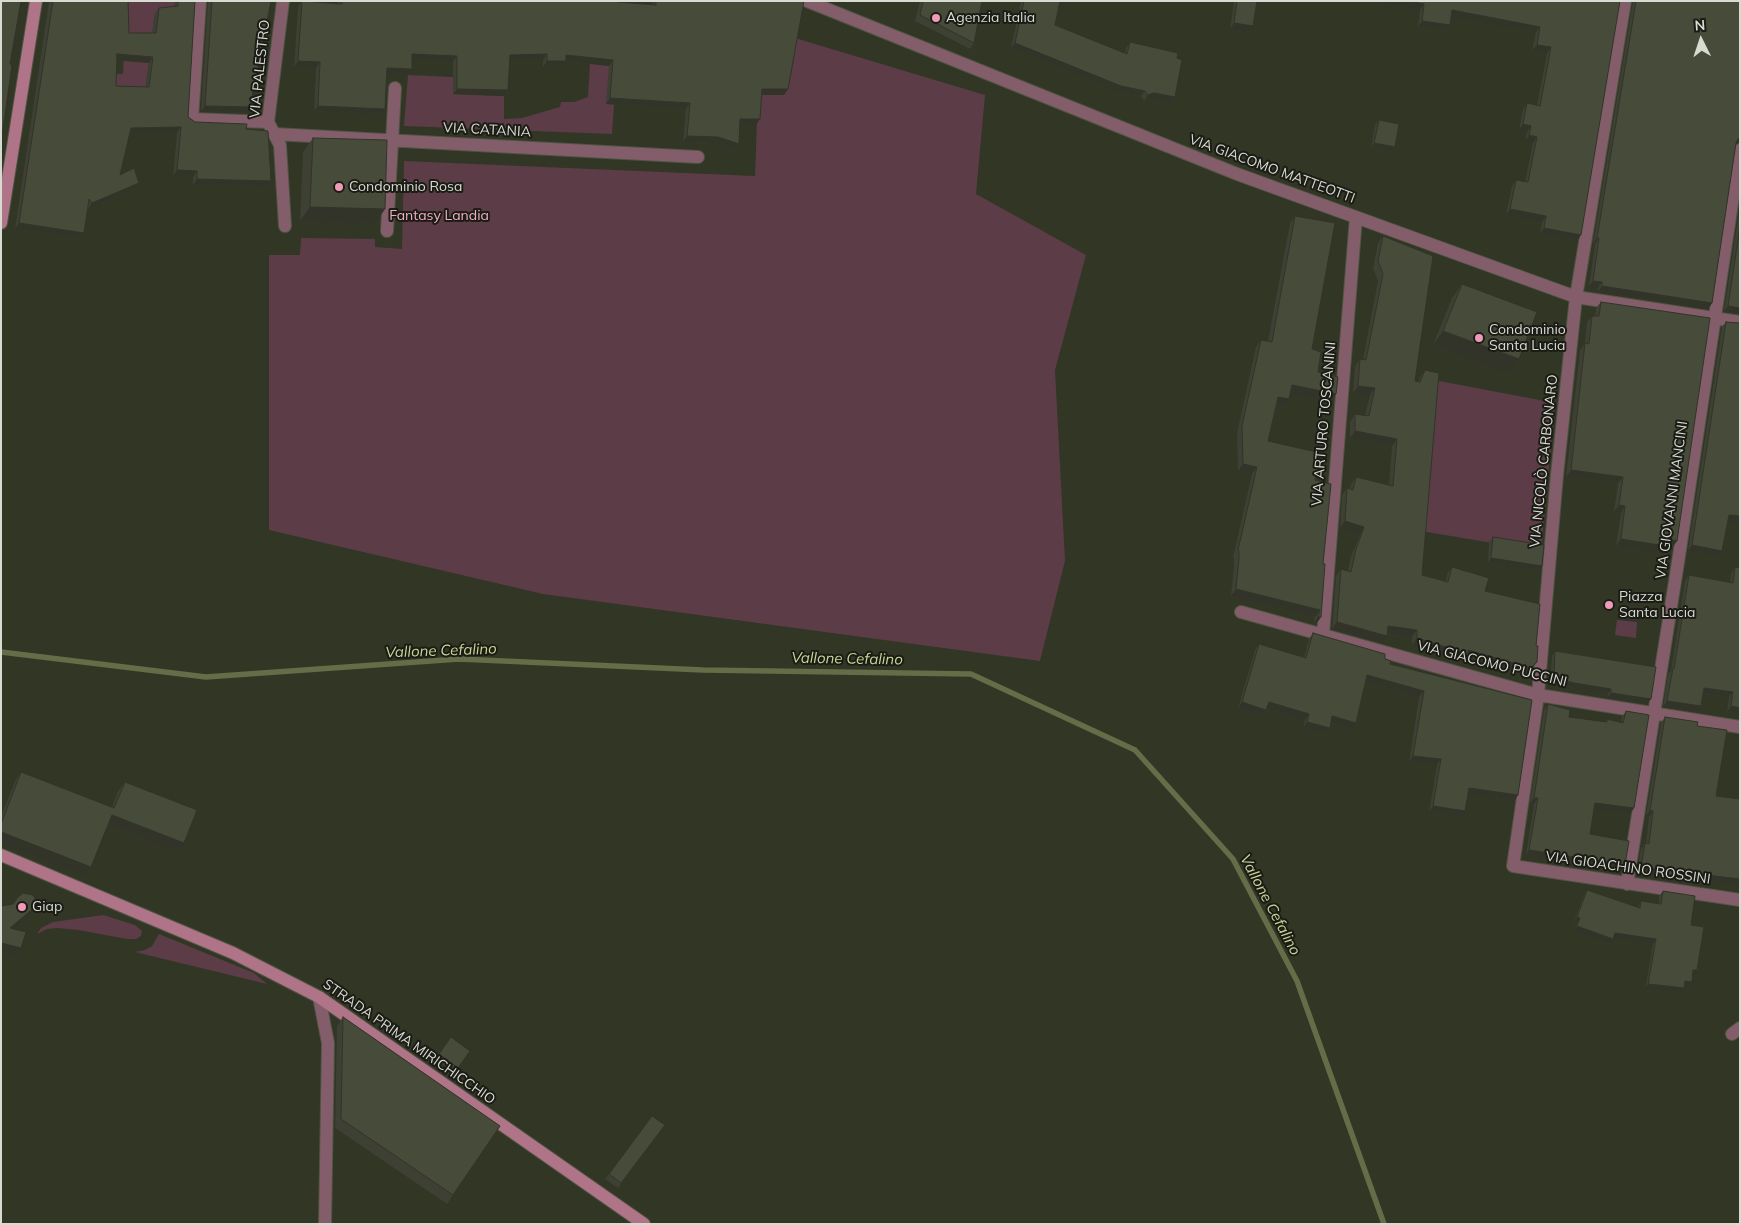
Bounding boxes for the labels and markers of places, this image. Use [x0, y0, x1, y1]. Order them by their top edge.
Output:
place label: Agenzia Italia [946, 10, 1035, 26]
marker: Agenzia Italia [930, 12, 942, 24]
place label: Condominio Rosa [349, 179, 462, 195]
marker: Condominio Rosa [333, 181, 345, 193]
place label: Condominio Santa Lucia [1489, 322, 1566, 354]
marker: Condominio Santa Lucia [1473, 332, 1485, 344]
place label: Piazza Santa Lucia [1619, 589, 1696, 622]
marker: Piazza Santa Lucia [1603, 599, 1615, 611]
place label: Giap [32, 899, 62, 915]
marker: Giap [16, 901, 28, 913]

